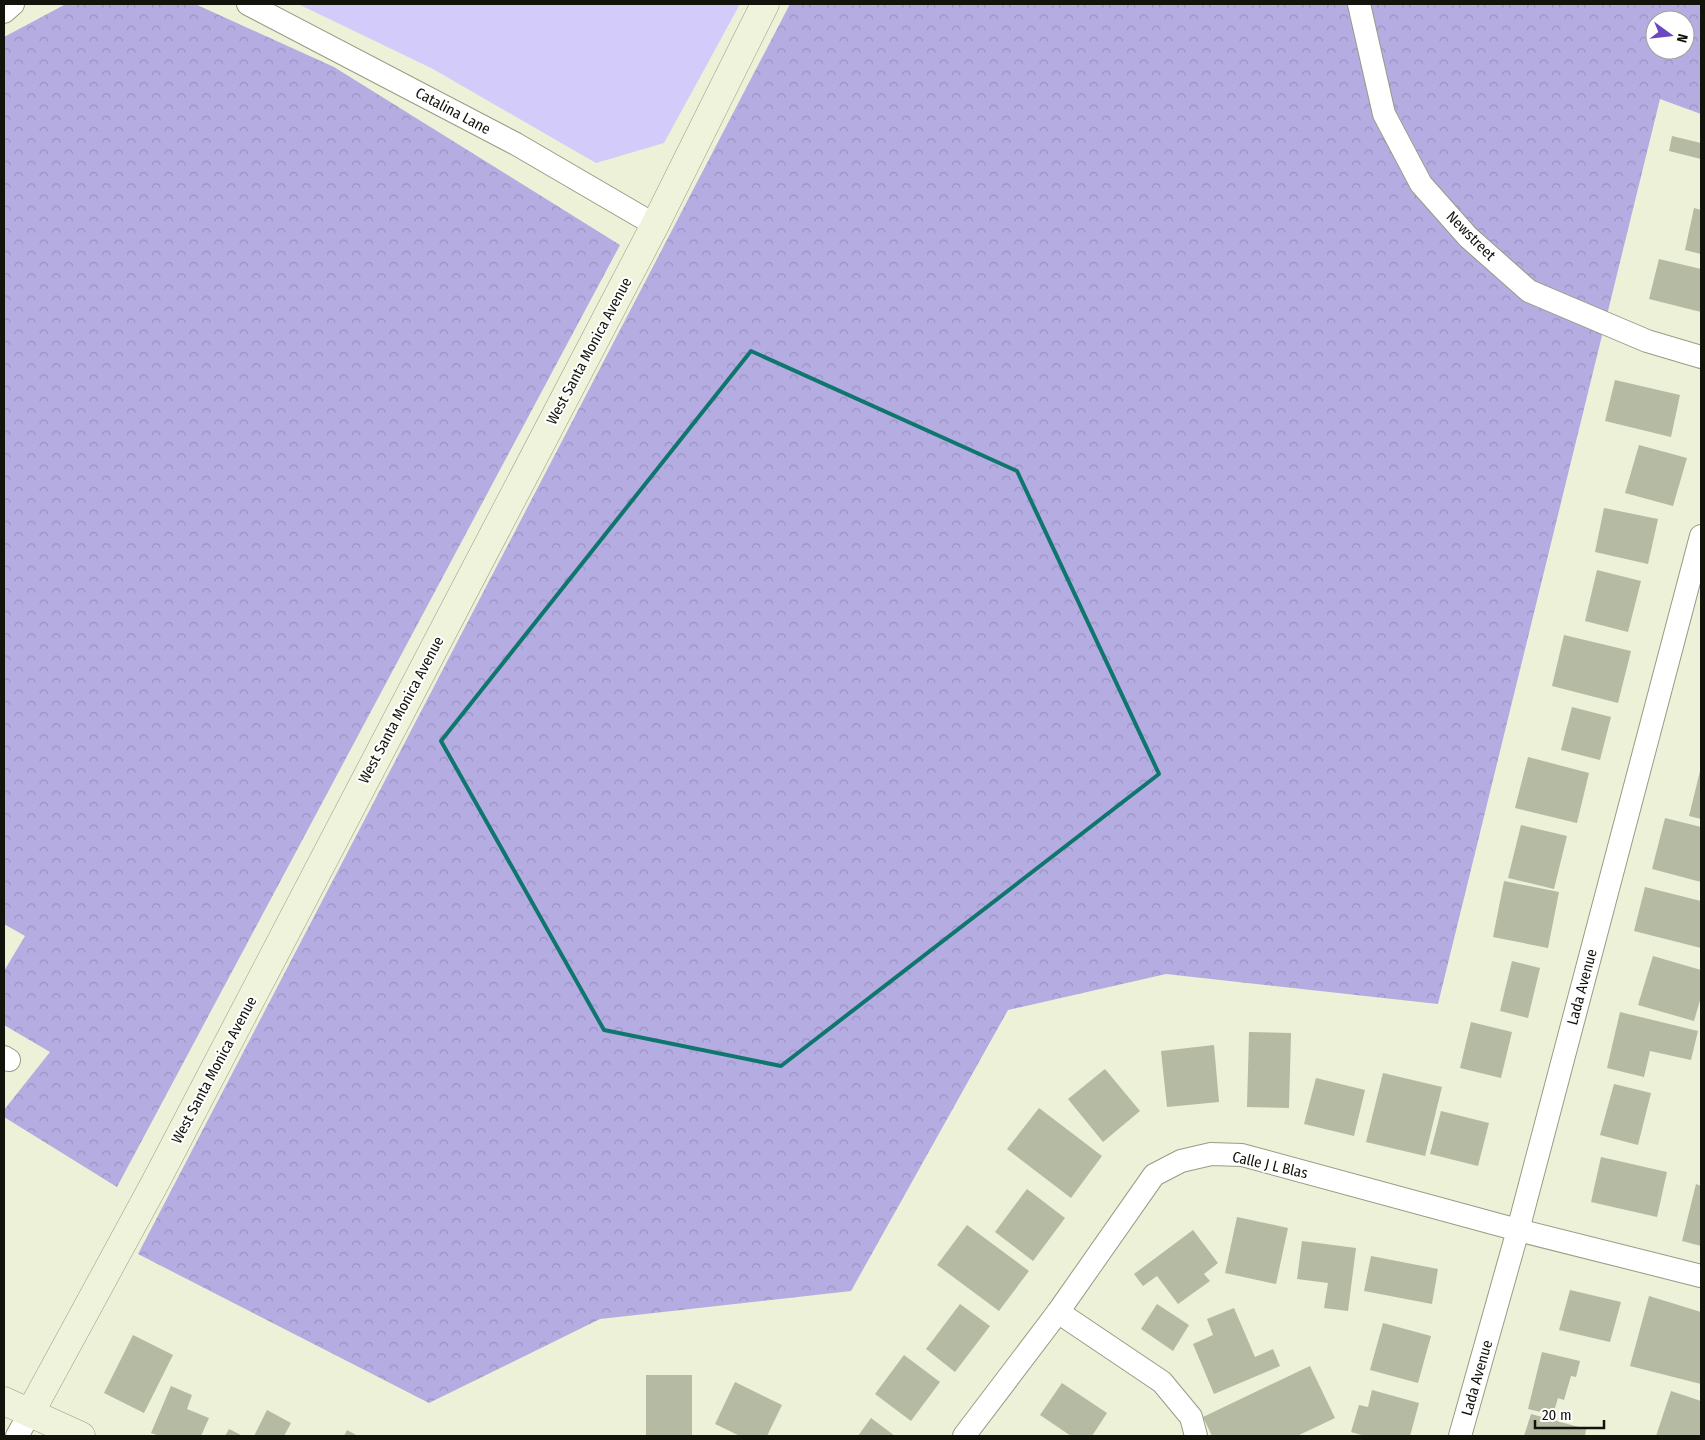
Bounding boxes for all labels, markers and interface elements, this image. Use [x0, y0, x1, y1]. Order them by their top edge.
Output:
north arrow [1645, 10, 1695, 60]
text: N [1673, 32, 1691, 44]
street label: Catalina Lane [412, 84, 494, 138]
street label: Newstreet [1443, 208, 1499, 264]
street label: West Santa Monica Avenue [543, 274, 635, 428]
street label: West Santa Monica Avenue [355, 633, 447, 787]
street label: Lada Avenue [1563, 947, 1601, 1027]
street label: West Santa Monica Avenue [168, 993, 260, 1147]
street label: Calle J L Blas [1230, 1148, 1310, 1182]
street label: Lada Avenue [1458, 1338, 1496, 1418]
scale bar [1535, 1398, 1604, 1430]
text: 20 m [1542, 1406, 1572, 1424]

